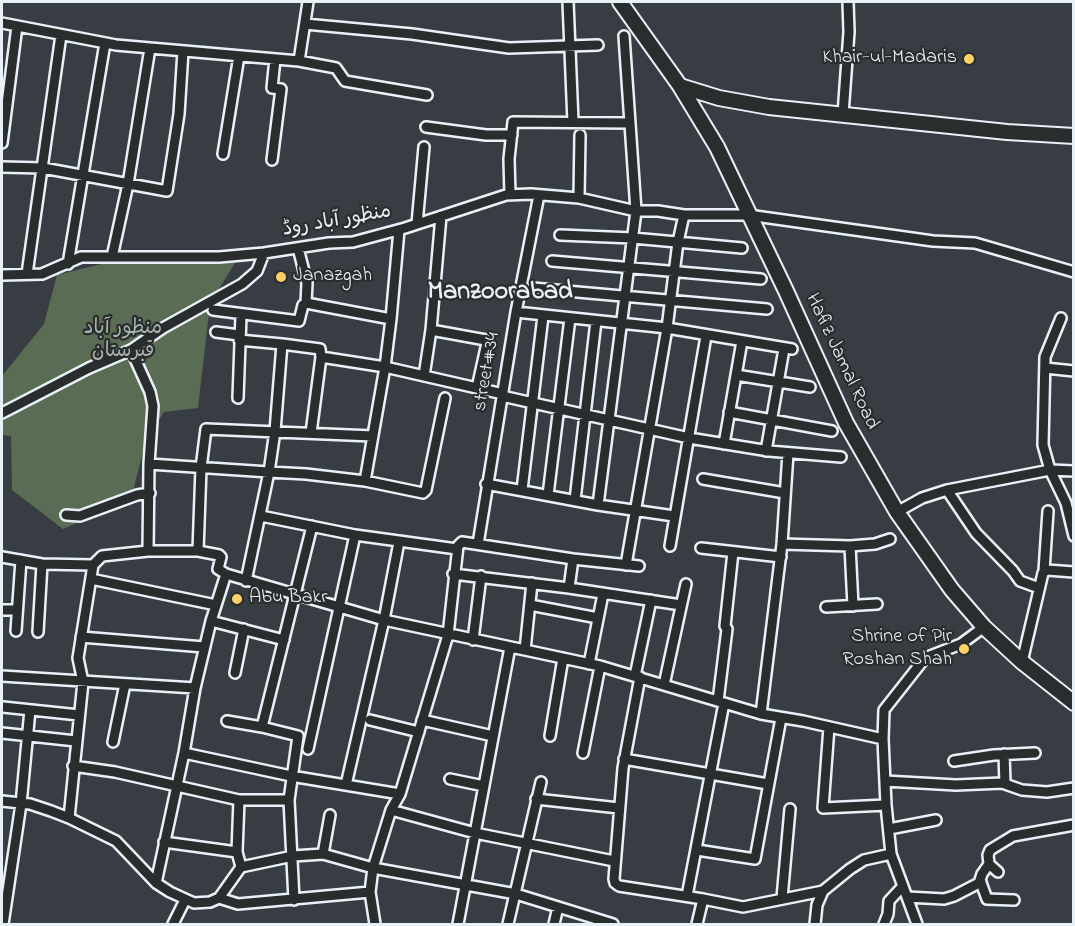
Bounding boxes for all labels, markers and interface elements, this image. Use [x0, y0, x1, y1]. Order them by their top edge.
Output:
place label: Khair-ul-Madaris [823, 47, 957, 71]
marker: Khair-ul-Madaris [962, 52, 976, 66]
street label: منظور آباد روڈ [281, 201, 393, 243]
place label: Janazgah [293, 265, 372, 289]
marker: Janazgah [274, 270, 288, 284]
district label: Manzoorabad [427, 278, 573, 310]
street label: Hafiz Jamal Road [799, 290, 883, 434]
park label: منظور آباد قبرستان [84, 318, 162, 365]
street label: street#34 [469, 331, 507, 413]
place label: Abu Bakr [249, 587, 327, 611]
marker: Abu Bakr [230, 592, 244, 606]
place label: Shrine of Pir Roshan Shah [843, 626, 952, 673]
marker: Shrine of Pir Roshan Shah [957, 642, 971, 656]

